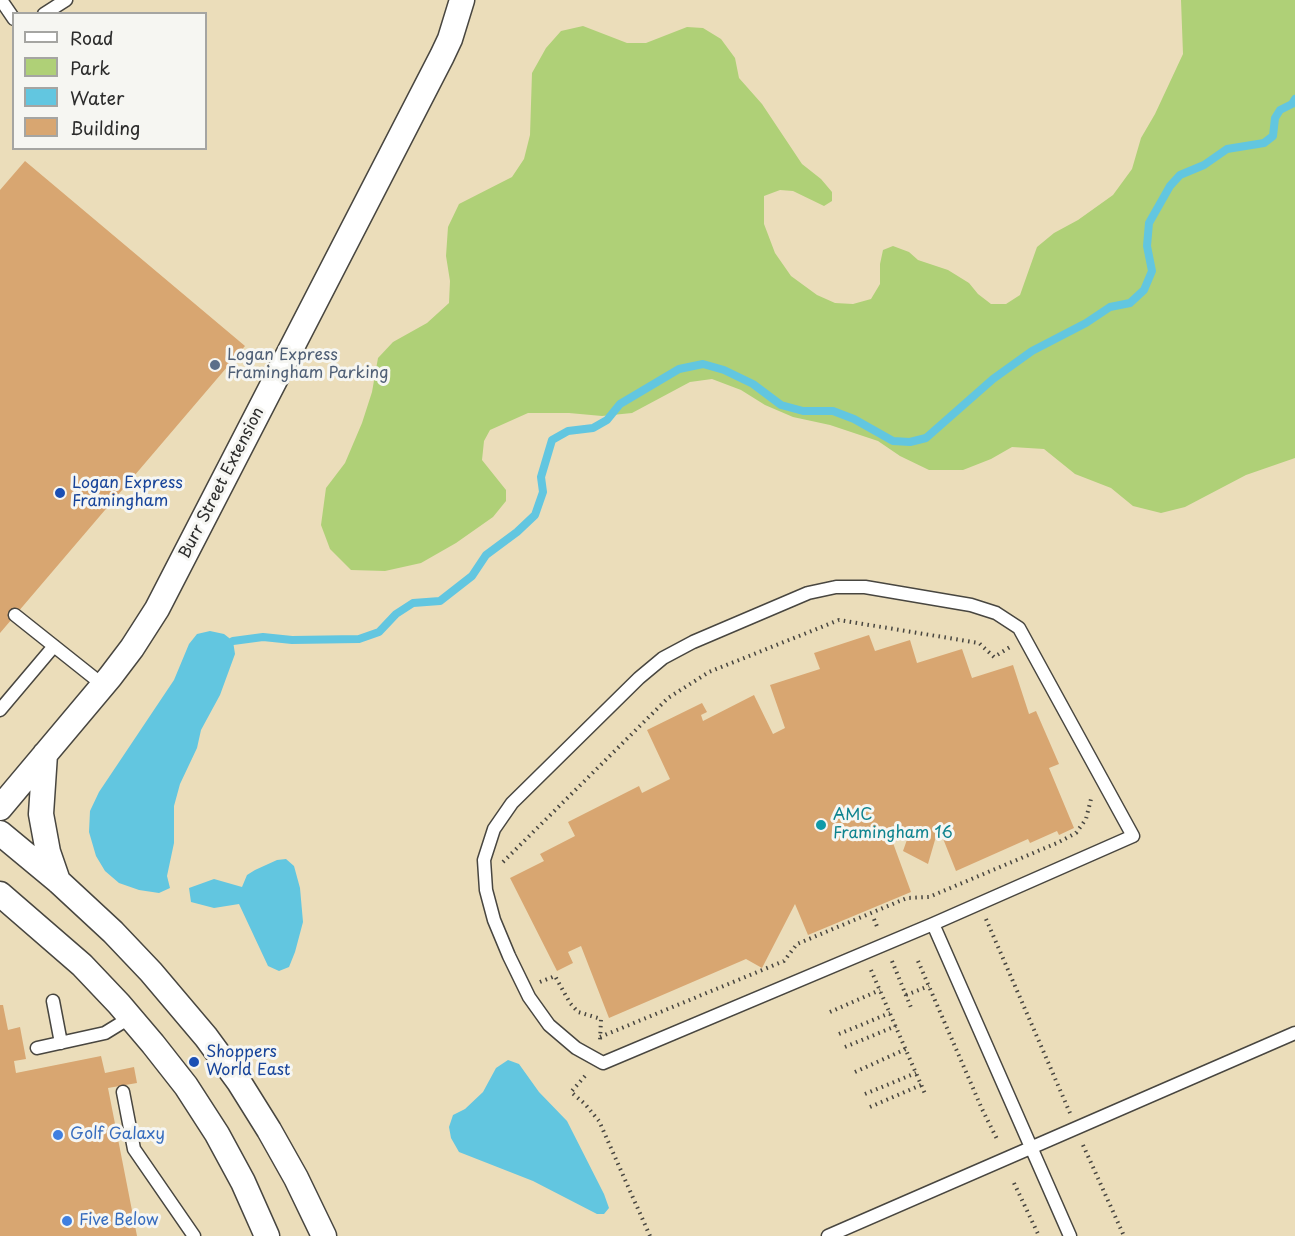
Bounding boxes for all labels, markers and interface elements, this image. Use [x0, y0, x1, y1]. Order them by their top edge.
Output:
legend [12, 12, 207, 150]
text: Road [70, 24, 114, 51]
text: Park [70, 54, 110, 81]
text: Water [70, 84, 124, 111]
text: Building [70, 114, 140, 141]
place label: Logan Express Framingham Parking [227, 346, 388, 384]
marker: Logan Express Framingham Parking [208, 358, 222, 372]
street label: Burr Street Extension [176, 404, 268, 562]
place label: Logan Express Framingham [72, 474, 183, 512]
marker: Logan Express Framingham [53, 486, 67, 500]
place label: AMC Framingham 16 [833, 806, 953, 844]
marker: AMC Framingham 16 [814, 818, 828, 832]
place label: Shoppers World East [206, 1043, 290, 1081]
marker: Shoppers World East [187, 1055, 201, 1069]
place label: Golf Galaxy [70, 1125, 165, 1145]
marker: Golf Galaxy [51, 1128, 65, 1142]
place label: Five Below [79, 1211, 158, 1231]
marker: Five Below [60, 1214, 74, 1228]

